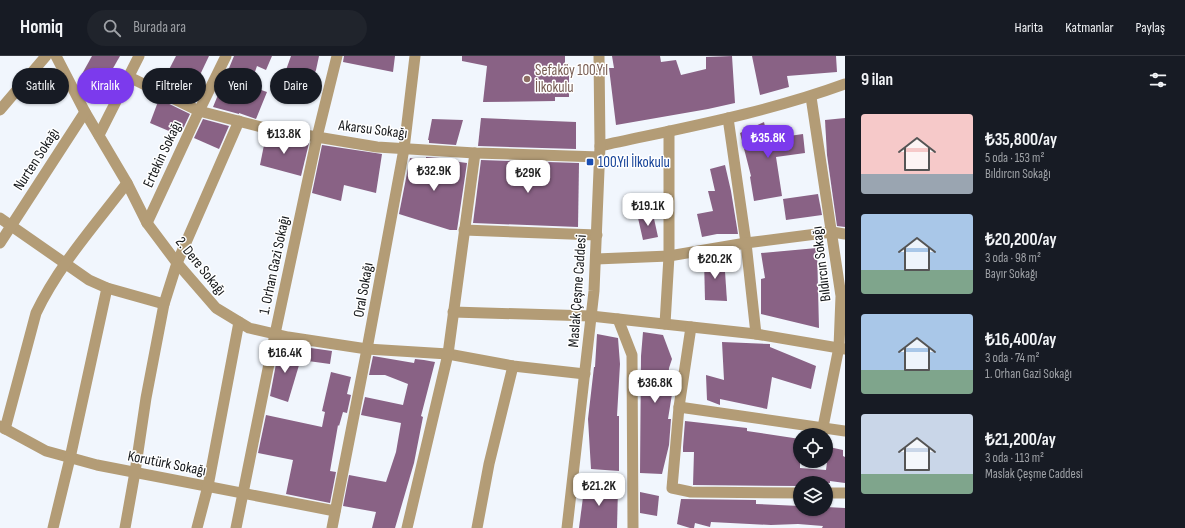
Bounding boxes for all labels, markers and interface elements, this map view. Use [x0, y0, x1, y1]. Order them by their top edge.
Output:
search box [87, 10, 367, 46]
text: Homiq [20, 16, 63, 39]
icon: search [101, 17, 123, 39]
text: Burada ara [133, 18, 186, 37]
text: Harita [1015, 19, 1043, 36]
text: Katmanlar [1065, 19, 1114, 36]
text: Paylaş [1136, 19, 1165, 36]
place label: Sefaköy 100.Yıl İlkokulu [535, 61, 608, 97]
chip: Satılık [12, 68, 69, 104]
chip: Kiralık [77, 68, 134, 104]
chip: Filtreler [142, 68, 206, 104]
chip: Yeni [214, 68, 262, 104]
chip: Daire [270, 68, 322, 104]
icon: filters [1147, 69, 1169, 91]
text: 9 ilan [861, 70, 893, 90]
marker: Sefaköy 100.Yıl İlkokulu [522, 74, 532, 84]
street label: Akarsu Sokağı [336, 116, 408, 143]
street label: Ertekin Sokağı [139, 118, 186, 191]
pin: ₺13.8K [251, 121, 317, 155]
street label: Nurten Sokağı [9, 124, 64, 194]
pin: ₺35.8K [735, 125, 801, 159]
text: ₺13.8K [267, 126, 301, 142]
text: ₺35.8K [751, 130, 785, 146]
icon: home [893, 130, 941, 178]
text: ₺35,800/ay [985, 130, 1057, 150]
text: 5 oda · 153 m² [985, 150, 1045, 166]
place label: 100.Yıl İlkokulu [598, 153, 670, 172]
marker: 100.Yıl İlkokulu [585, 157, 595, 167]
pin: ₺32.9K [401, 158, 467, 192]
pin: ₺29K [504, 160, 552, 194]
text: ₺32.9K [417, 163, 451, 179]
text: ₺29K [515, 165, 541, 181]
text: Bıldırcın Sokağı [985, 166, 1051, 182]
pin: ₺19.1K [615, 193, 681, 227]
text: ₺19.1K [631, 198, 665, 214]
street label: 1. Orhan Gazi Sokağı [255, 214, 294, 316]
street label: Bıldırcın Sokağı [807, 225, 836, 303]
icon: home [893, 230, 941, 278]
text: ₺20,200/ay [985, 230, 1056, 250]
street label: 2. Dere Sokağı [171, 233, 230, 300]
street label: Maslak Çeşme Caddesi [564, 234, 591, 348]
pin: ₺20.2K [682, 246, 748, 280]
text: 3 oda · 98 m² [985, 250, 1041, 266]
text: ₺20.2K [698, 251, 732, 267]
street label: Oral Sokağı [349, 261, 378, 319]
text: Bayır Sokağı [985, 266, 1038, 282]
icon: home [893, 330, 941, 378]
text: ₺16,400/ay [985, 330, 1056, 350]
pin: ₺16.4K [252, 340, 318, 374]
text: ₺16.4K [268, 345, 302, 361]
text: 3 oda · 74 m² [985, 350, 1039, 366]
text: 1. Orhan Gazi Sokağı [985, 366, 1072, 382]
pin: ₺36.8K [622, 370, 688, 404]
text: ₺36.8K [638, 375, 672, 391]
map controls [793, 428, 833, 516]
button: locate [793, 428, 833, 468]
icon: home [893, 430, 941, 478]
text: ₺21,200/ay [985, 430, 1056, 450]
street label: Korutürk Sokağı [126, 447, 208, 480]
text: 3 oda · 113 m² [985, 450, 1044, 466]
text: Maslak Çeşme Caddesi [985, 466, 1083, 482]
pin: ₺21.2K [566, 473, 632, 507]
button: layers [793, 476, 833, 516]
text: ₺21.2K [582, 478, 616, 494]

